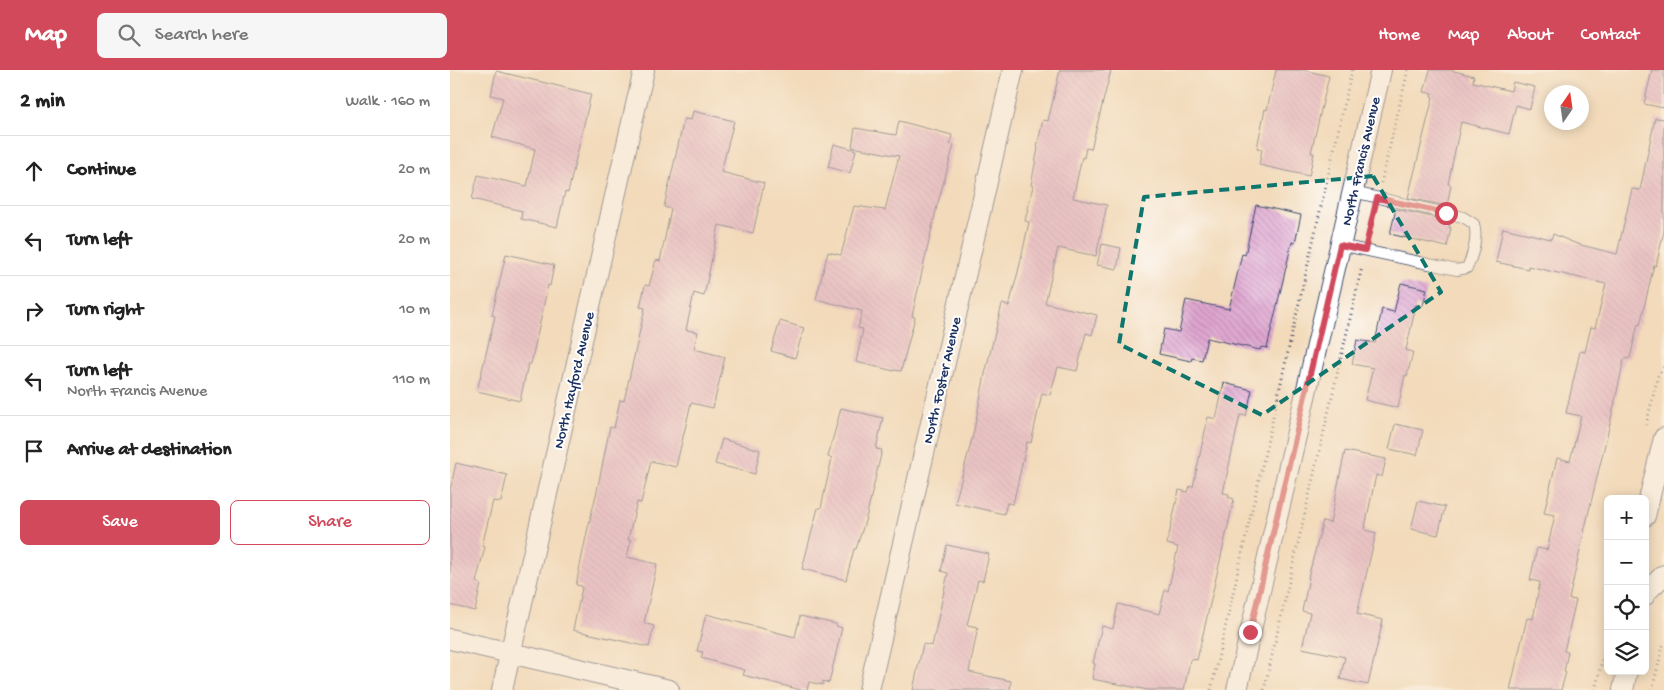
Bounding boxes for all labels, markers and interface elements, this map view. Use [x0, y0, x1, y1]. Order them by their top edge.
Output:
search box [97, 13, 447, 58]
text: Map [25, 21, 67, 50]
icon: search [115, 21, 143, 49]
text: Search here [155, 24, 248, 47]
text: Home [1378, 25, 1420, 46]
text: Map [1448, 25, 1479, 46]
text: About [1507, 25, 1553, 46]
text: Contact [1581, 25, 1639, 46]
north arrow [1544, 85, 1589, 130]
text: 2 min [20, 90, 65, 115]
text: Walk · 160 m [345, 93, 430, 112]
street label: North Francis Avenue [1338, 95, 1386, 228]
icon: ahead [20, 157, 48, 185]
text: Continue [67, 159, 136, 182]
text: 20 m [398, 161, 430, 180]
route start [1435, 202, 1458, 225]
icon: left [20, 227, 48, 255]
text: Turn left [67, 229, 131, 252]
text: 20 m [398, 231, 430, 250]
icon: right [20, 297, 48, 325]
text: Turn right [67, 299, 143, 322]
text: 10 m [399, 301, 430, 320]
street label: North Hayford Avenue [550, 310, 600, 451]
street label: North Foster Avenue [920, 315, 966, 446]
text: Turn left [67, 360, 131, 383]
icon: left [20, 367, 48, 395]
text: 110 m [393, 371, 430, 390]
text: North Francis Avenue [67, 383, 207, 402]
icon: arrive [20, 437, 48, 465]
text: Arrive at destination [67, 439, 231, 462]
map controls [1604, 495, 1649, 675]
button: + [1604, 495, 1649, 540]
button: Save [20, 500, 220, 545]
button: Share [230, 500, 430, 545]
button: − [1604, 540, 1649, 585]
button: locate [1604, 585, 1649, 630]
route end [1239, 621, 1262, 644]
button: layers [1604, 630, 1649, 675]

